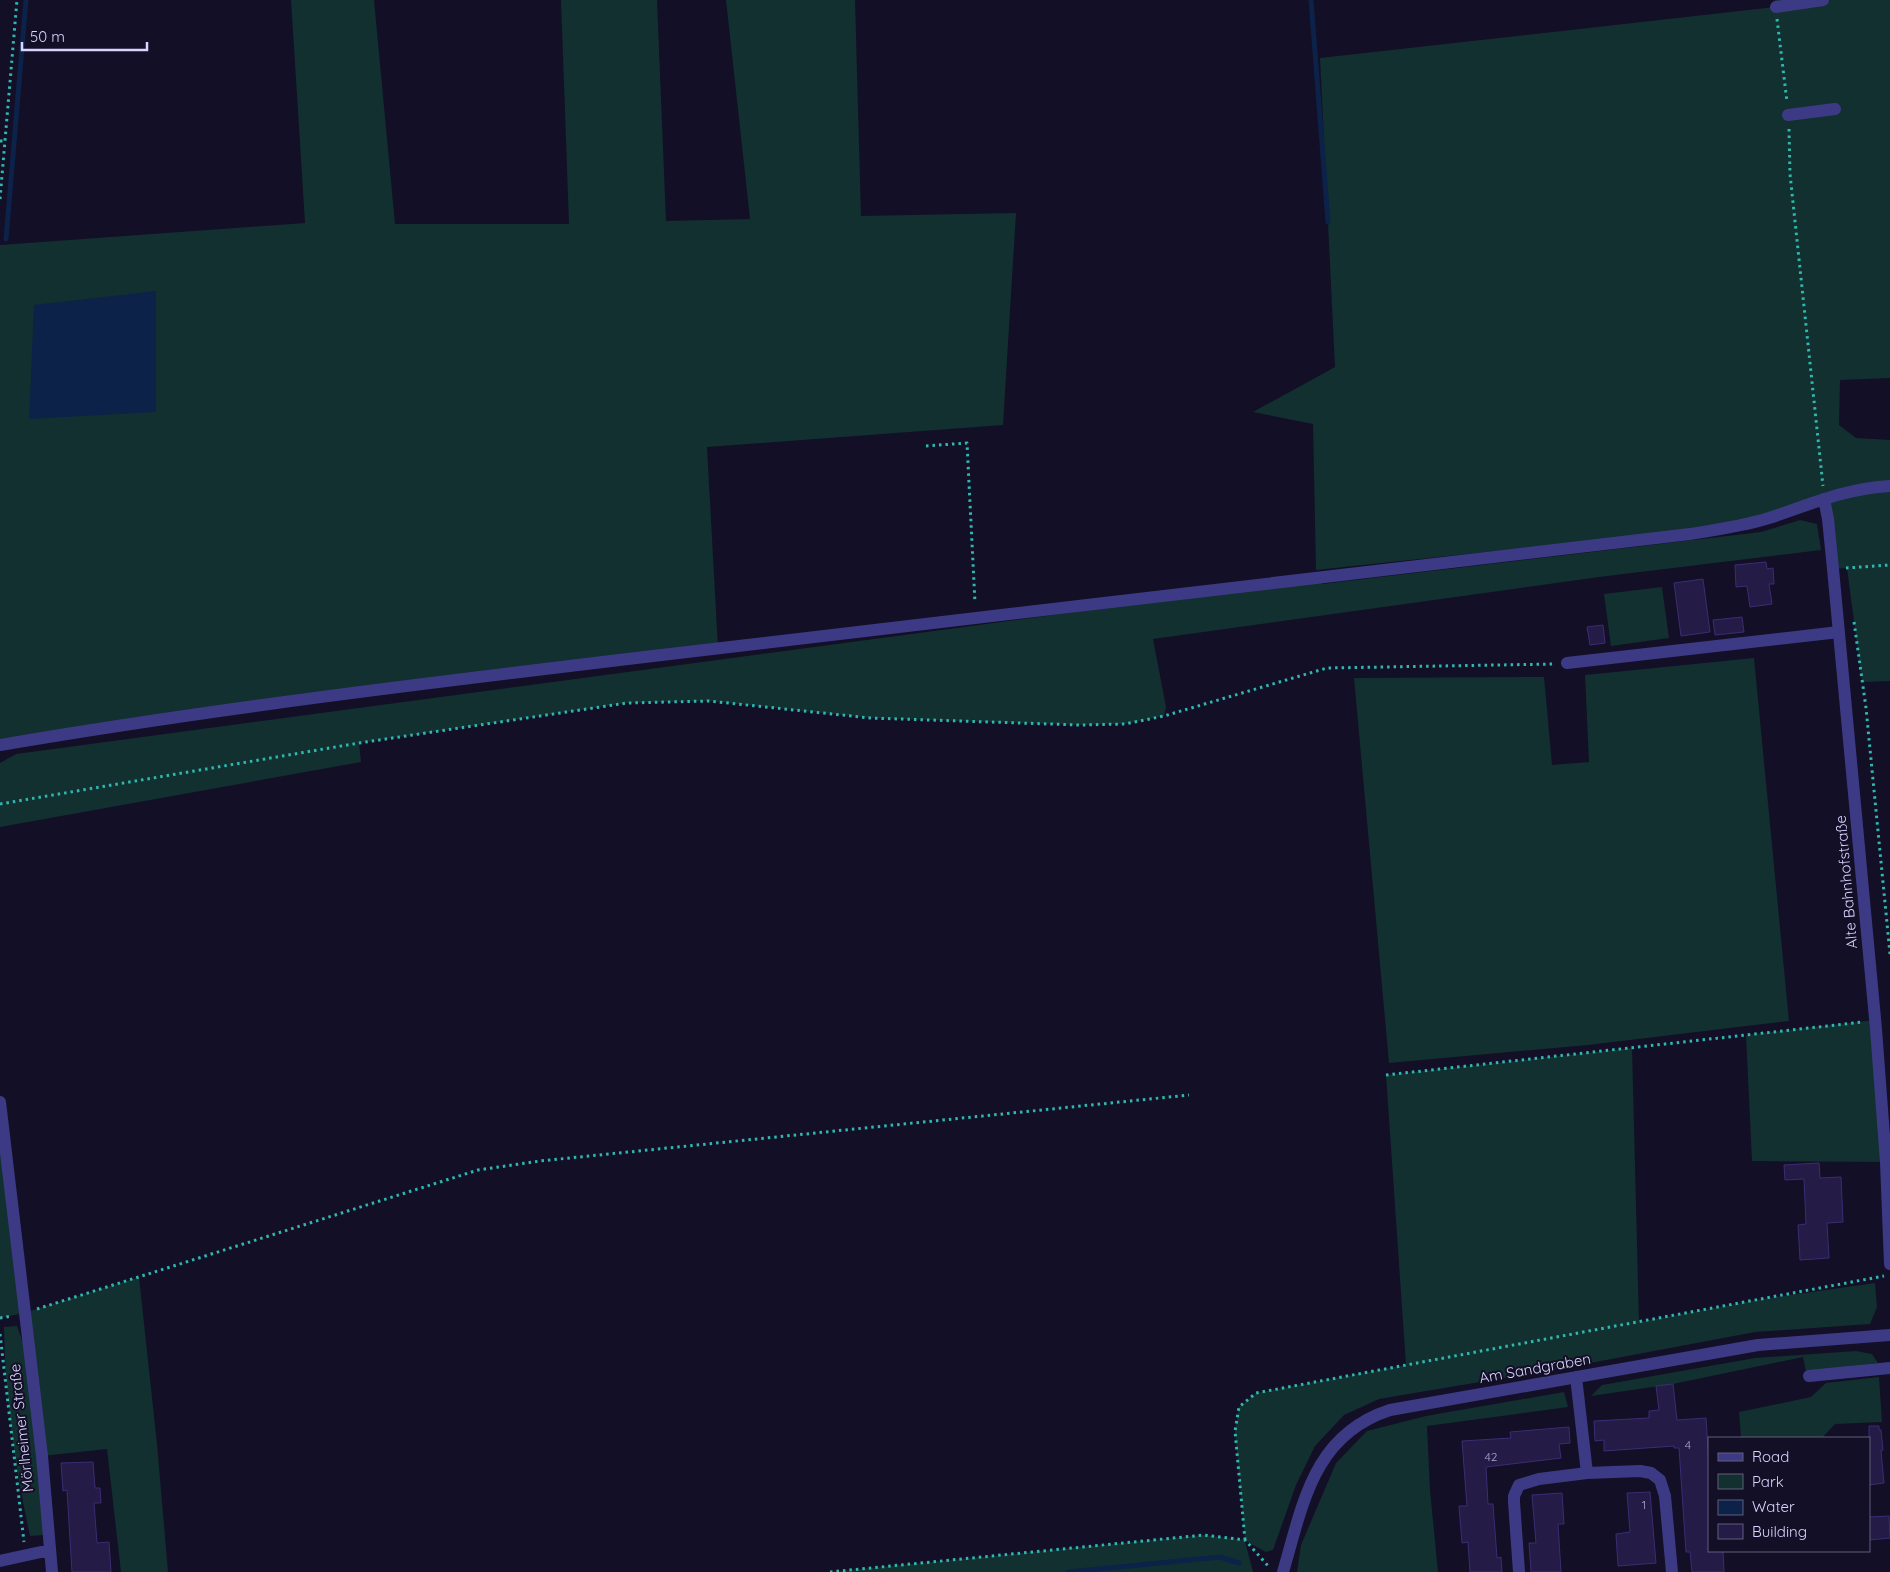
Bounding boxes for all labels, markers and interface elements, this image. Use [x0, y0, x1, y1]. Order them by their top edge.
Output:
scale bar [22, 20, 148, 52]
text: 50 m [30, 27, 65, 46]
street label: Alte Bahnhofstraße [1831, 814, 1861, 950]
street label: Am Sandgraben [1478, 1349, 1592, 1387]
street label: Mörlheimer Straße [5, 1363, 37, 1493]
house number: 4 [1685, 1437, 1691, 1452]
legend [1708, 1437, 1870, 1552]
text: Road [1752, 1447, 1789, 1466]
house number: 42 [1485, 1449, 1498, 1464]
text: Park [1752, 1472, 1784, 1491]
house number: 1 [1642, 1497, 1646, 1512]
text: Water [1752, 1497, 1795, 1516]
text: Building [1752, 1522, 1807, 1541]

